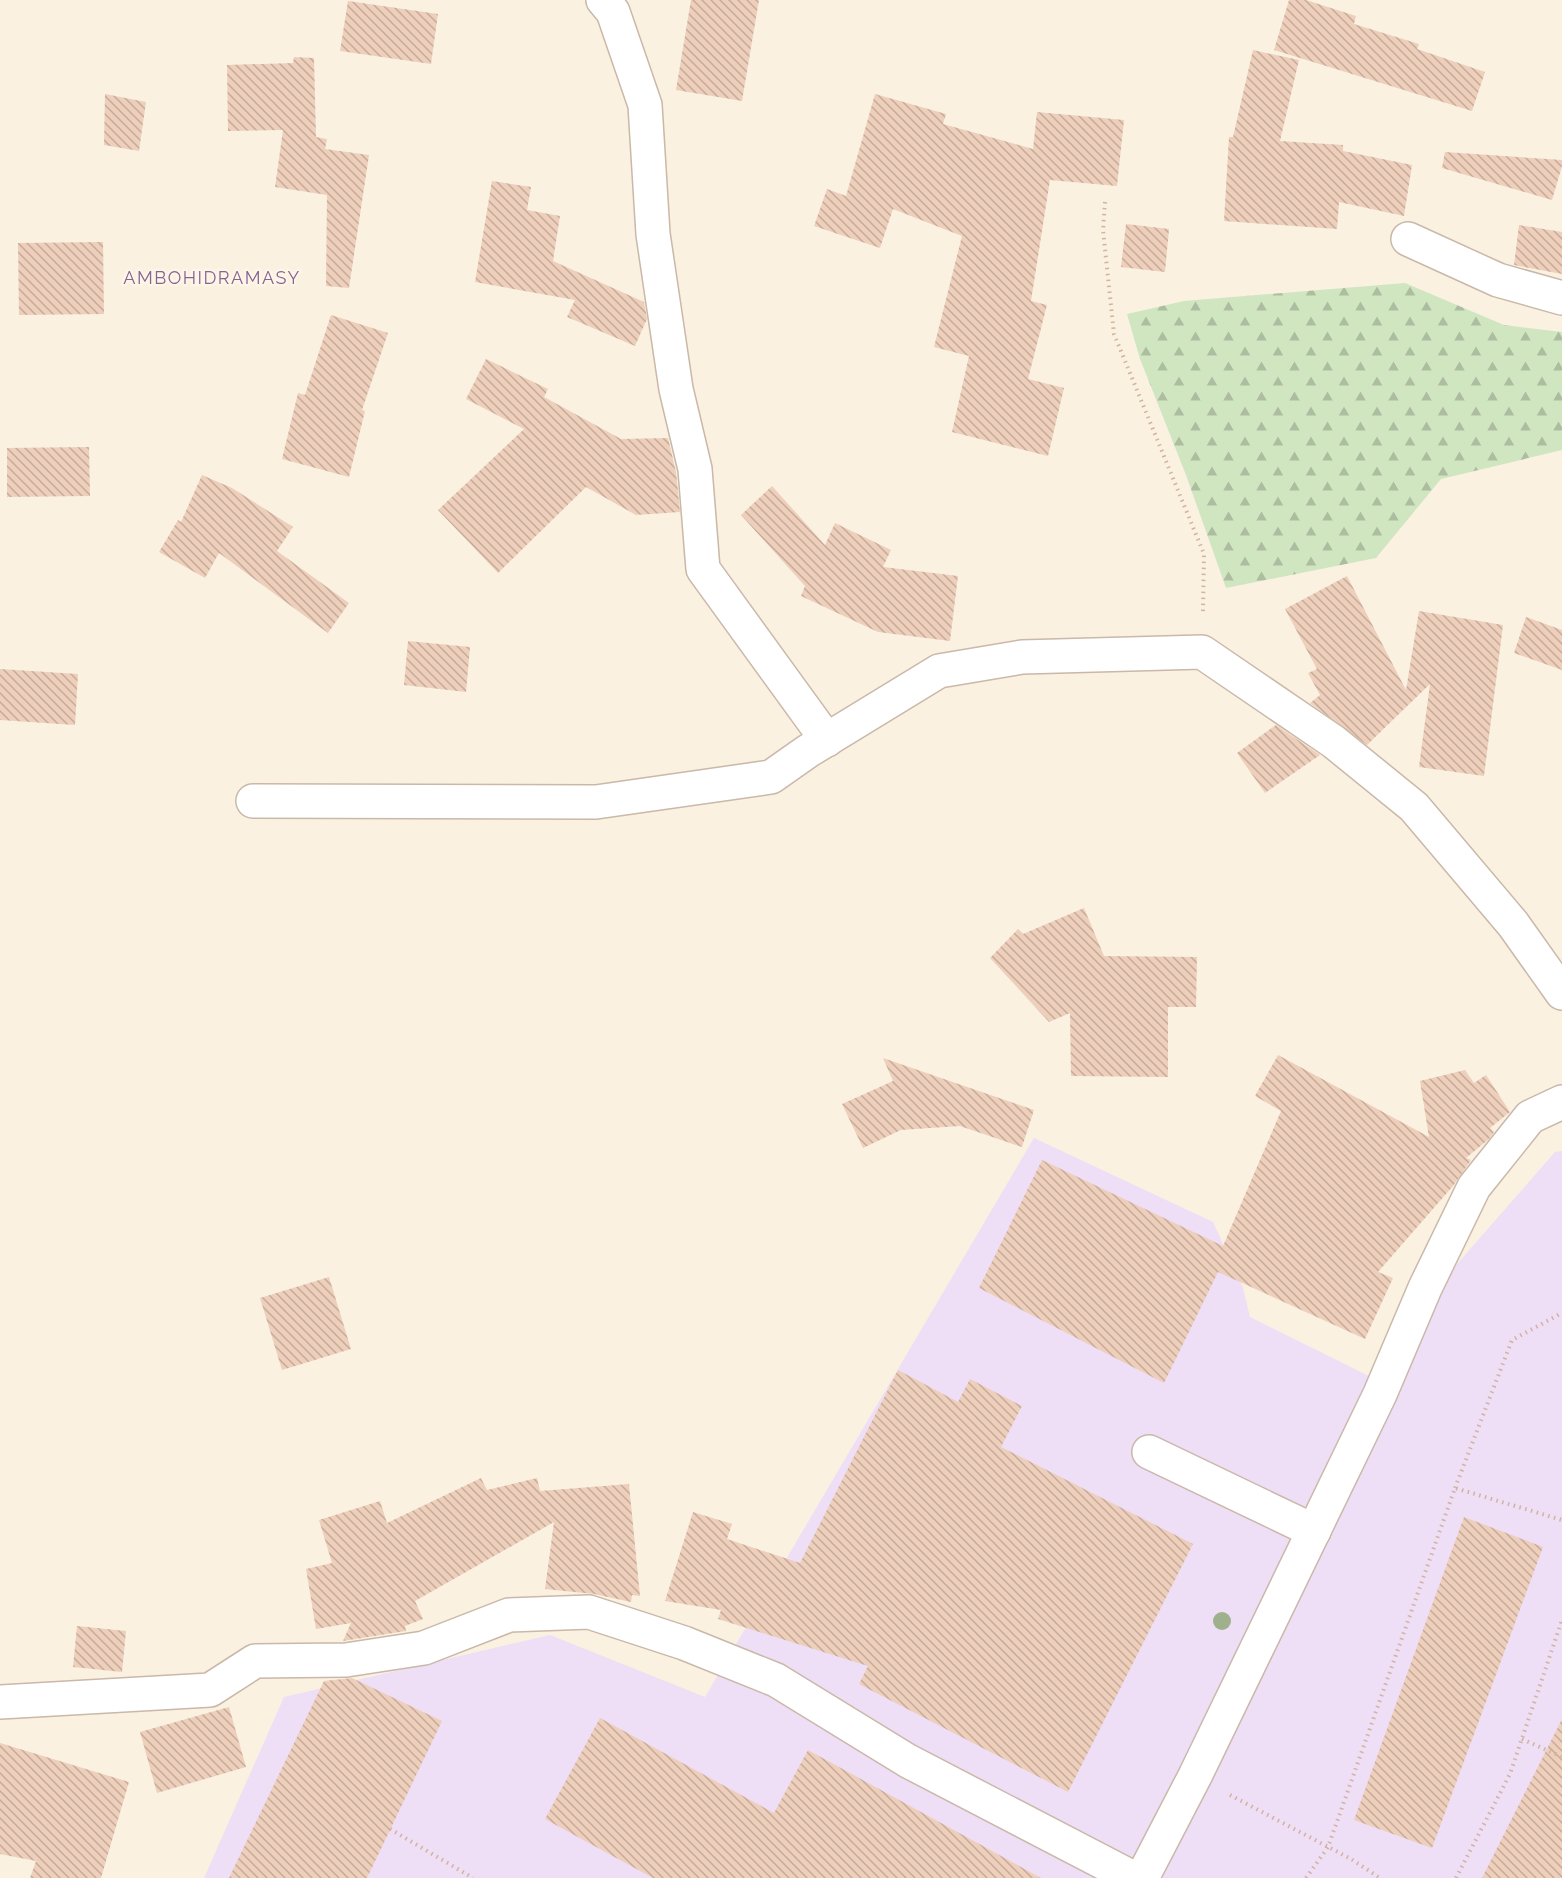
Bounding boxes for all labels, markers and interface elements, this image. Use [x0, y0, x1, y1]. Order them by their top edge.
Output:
district label: AMBOHIDRAMASY [123, 267, 301, 288]

